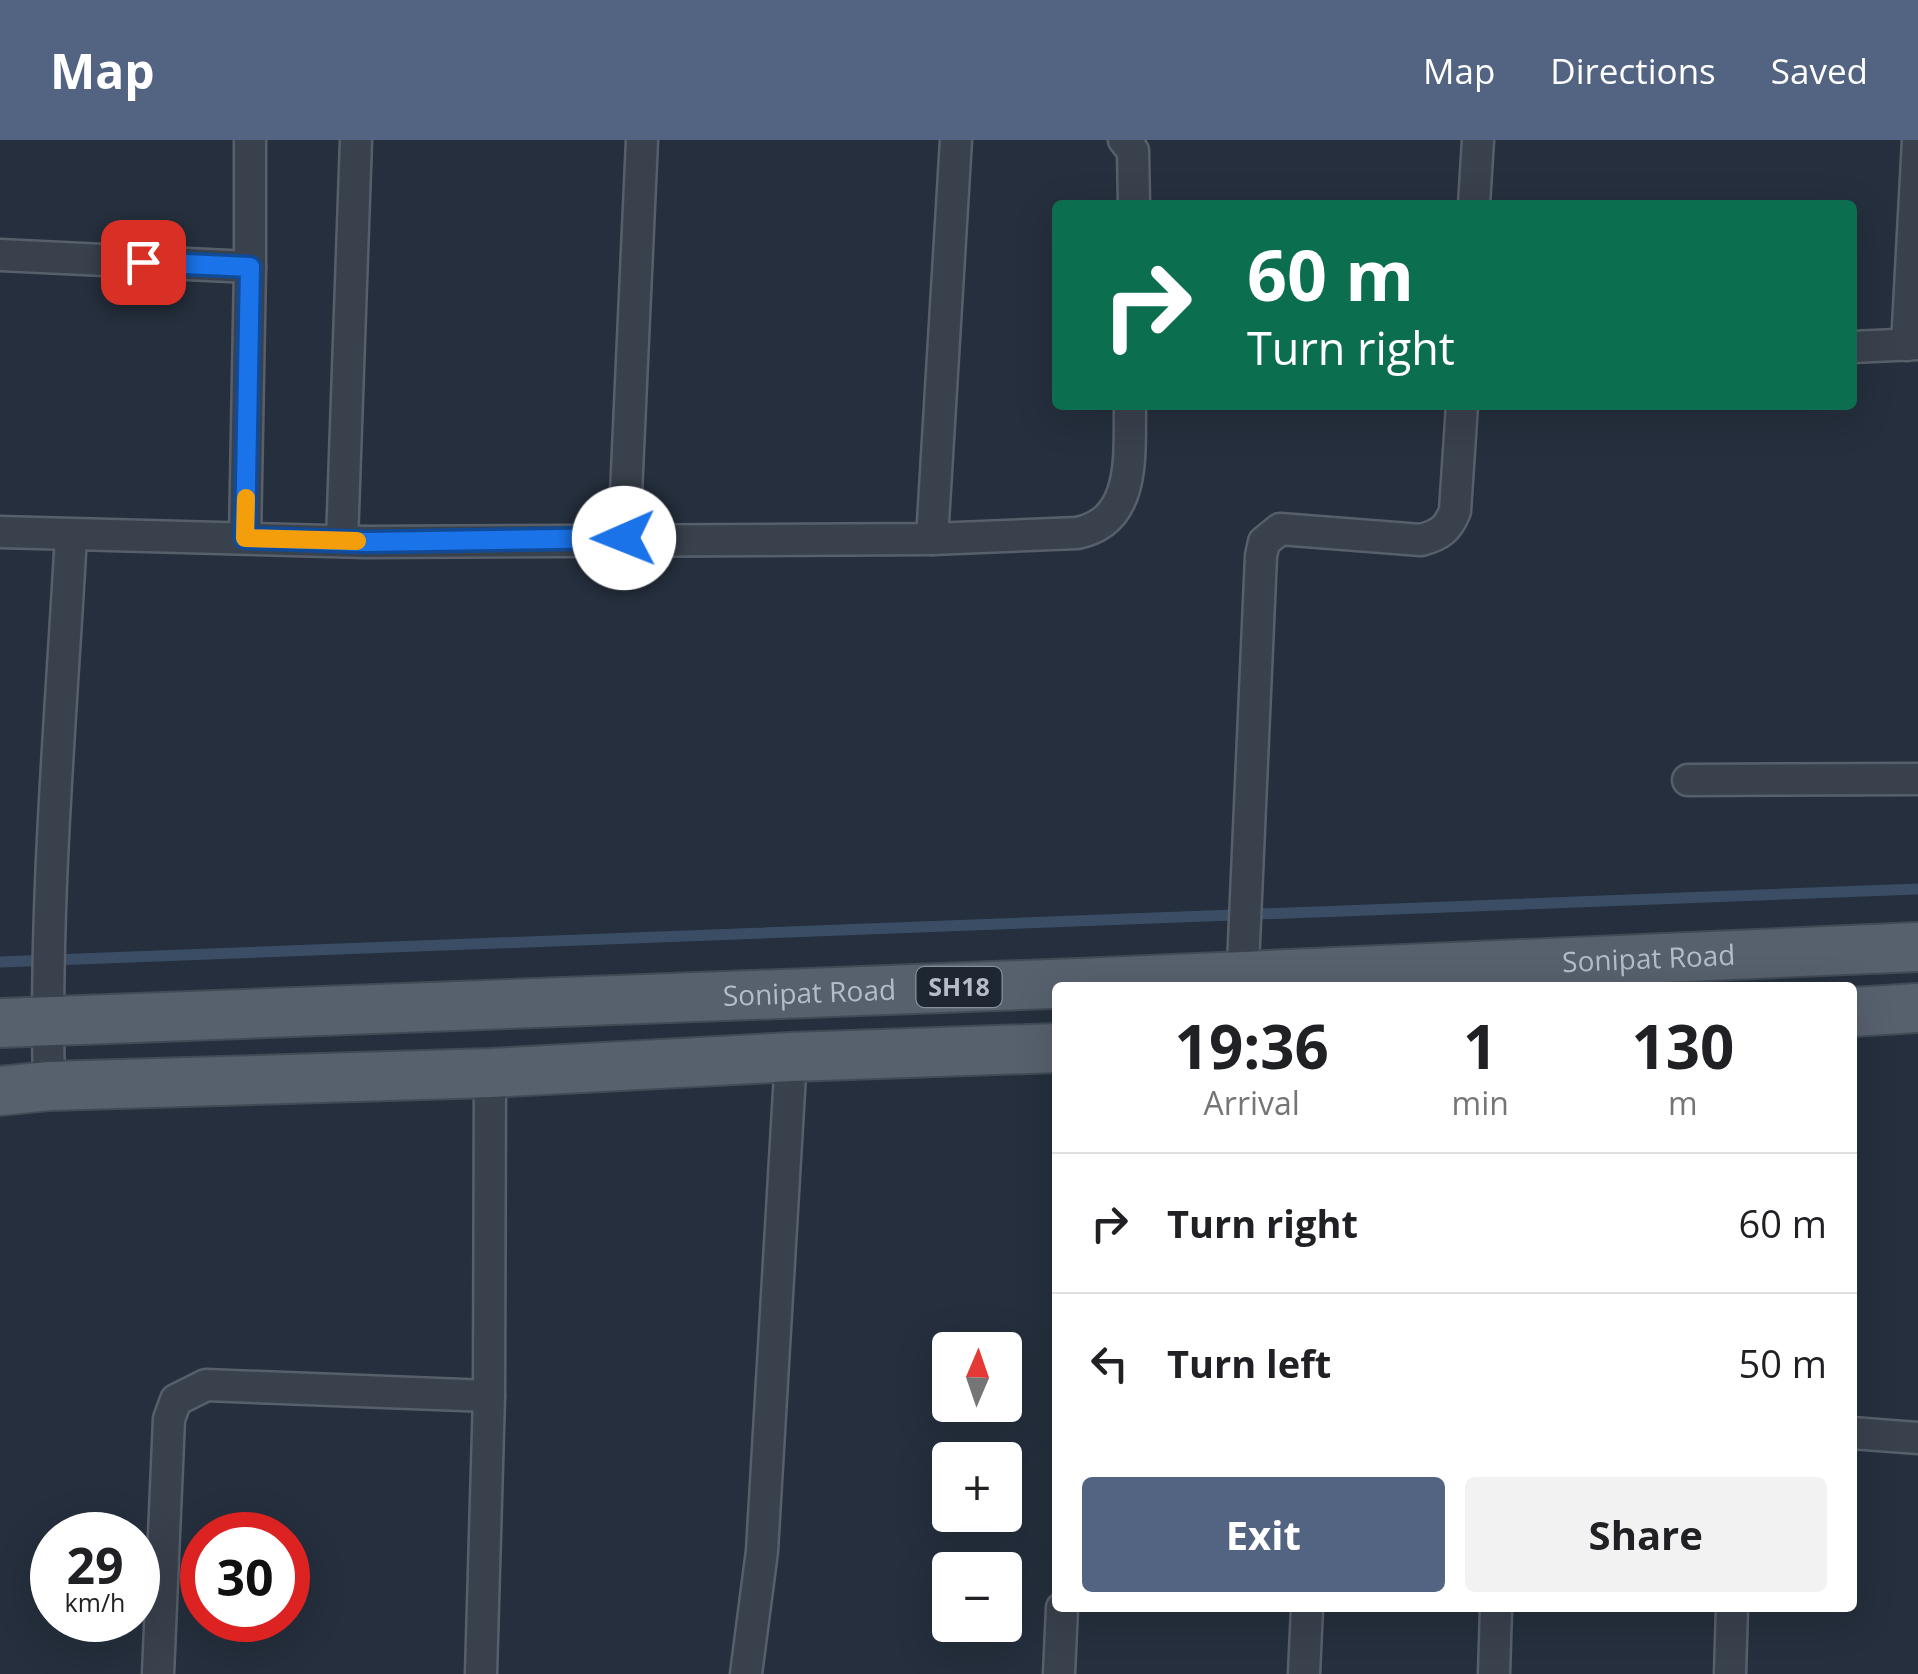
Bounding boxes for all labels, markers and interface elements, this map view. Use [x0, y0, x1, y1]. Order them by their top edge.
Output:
text: Map [50, 38, 155, 103]
text: Map [1423, 47, 1495, 94]
text: Directions [1550, 47, 1716, 94]
text: Saved [1771, 47, 1868, 94]
pin [101, 220, 186, 305]
text: 60 m [1247, 226, 1414, 322]
icon: arrive [116, 235, 171, 290]
icon: right [1082, 240, 1212, 370]
text: Turn right [1247, 317, 1455, 378]
position arrow [572, 486, 676, 590]
street label: Sonipat Road [1561, 935, 1736, 980]
road number: SH18 [916, 967, 1002, 1007]
street label: Sonipat Road [722, 970, 897, 1014]
text: 19:36 [1175, 1005, 1329, 1087]
text: 1 [1463, 1005, 1497, 1087]
text: 130 [1631, 1005, 1734, 1087]
text: Arrival [1204, 1081, 1300, 1124]
text: min [1452, 1081, 1509, 1124]
text: m [1668, 1081, 1698, 1124]
icon: right [1082, 1196, 1137, 1251]
text: Turn right [1167, 1197, 1358, 1249]
text: 60 m [1738, 1197, 1827, 1249]
north arrow [932, 1332, 1022, 1422]
map controls [932, 1332, 1022, 1642]
icon: left [1082, 1336, 1137, 1391]
text: Turn left [1167, 1337, 1331, 1389]
text: 50 m [1738, 1337, 1827, 1389]
button: + [932, 1442, 1022, 1532]
button: Exit [1082, 1477, 1445, 1592]
button: Share [1465, 1477, 1827, 1592]
speed limit sign: 30 [180, 1512, 310, 1642]
text: 29 [66, 1531, 124, 1599]
button: − [932, 1552, 1022, 1642]
text: km/h [65, 1585, 125, 1619]

